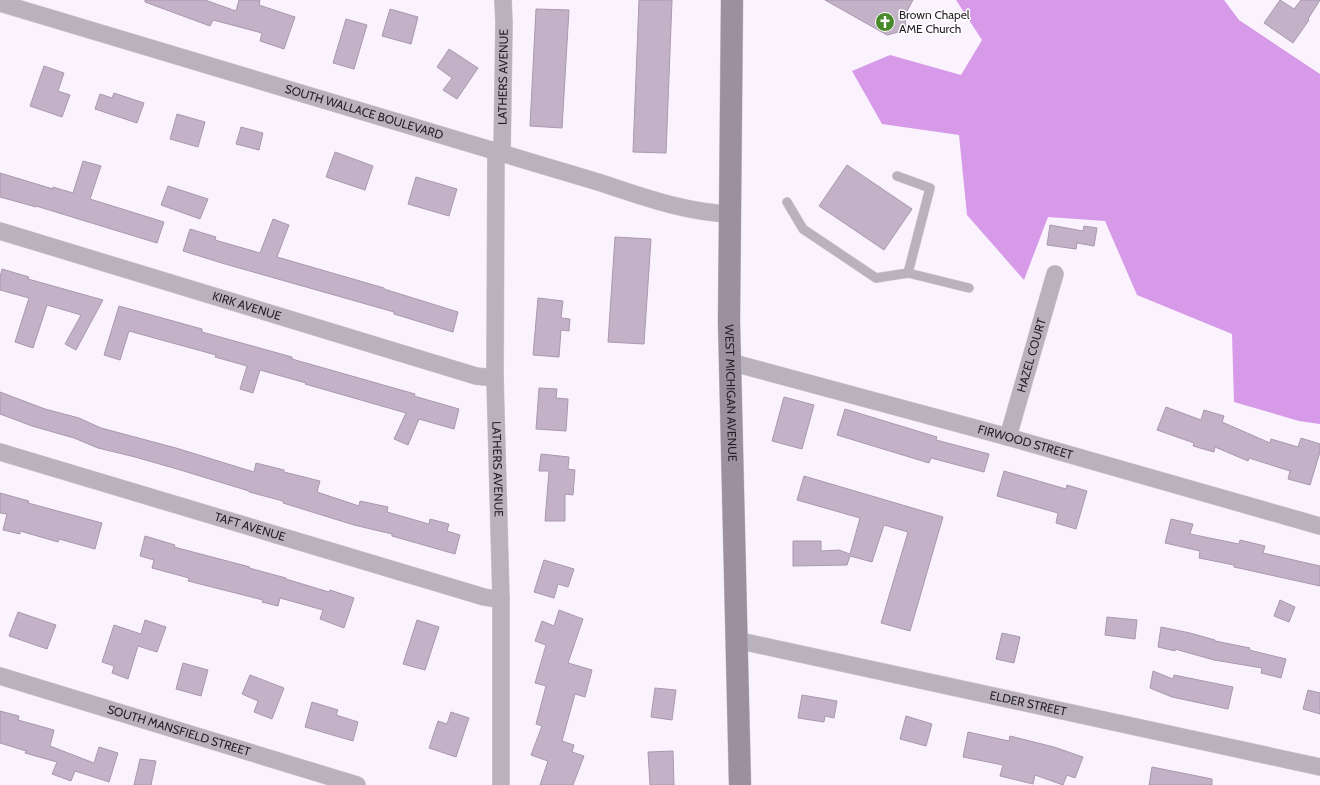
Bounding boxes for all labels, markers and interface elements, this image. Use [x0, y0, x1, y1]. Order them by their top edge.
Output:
place label: Brown Chapel AME Church [899, 7, 970, 36]
church icon: Brown Chapel AME Church [874, 11, 896, 33]
street label: LATHERS AVENUE [494, 29, 511, 125]
street label: SOUTH WALLACE BOULEVARD [283, 81, 446, 142]
street label: KIRK AVENUE [211, 288, 284, 323]
street label: HAZEL COURT [1013, 316, 1049, 394]
street label: WEST MICHIGAN AVENUE [722, 324, 740, 462]
street label: LATHERS AVENUE [489, 421, 507, 517]
street label: FIRWOOD STREET [976, 421, 1075, 462]
street label: TAFT AVENUE [213, 509, 288, 544]
street label: ELDER STREET [988, 687, 1069, 719]
street label: SOUTH MANSFIELD STREET [106, 701, 253, 759]

